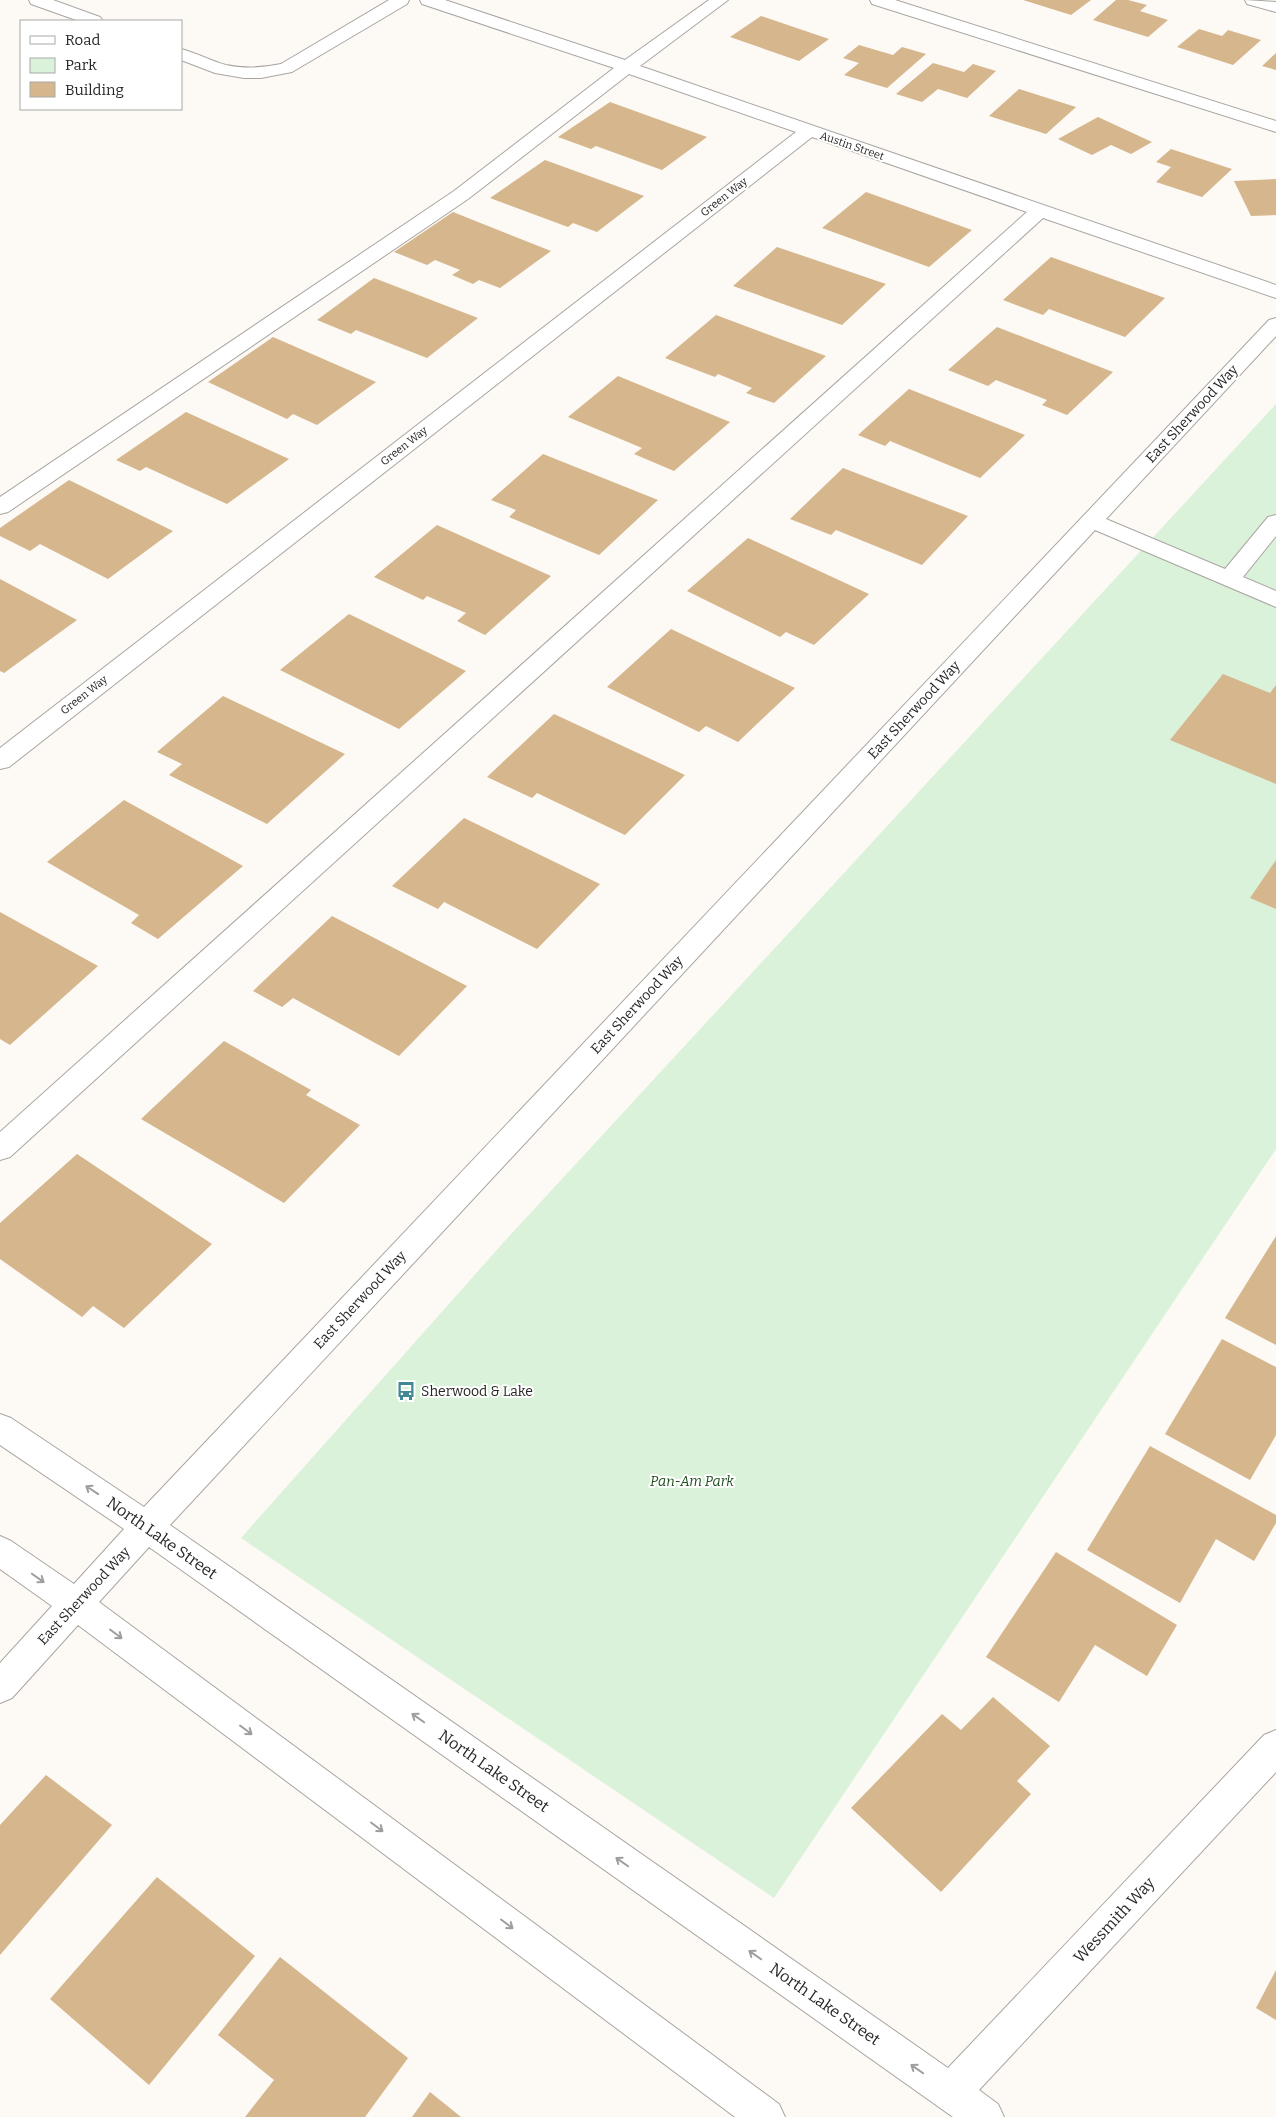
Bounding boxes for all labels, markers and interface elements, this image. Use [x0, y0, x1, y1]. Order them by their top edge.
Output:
legend [20, 20, 182, 110]
text: Road [65, 31, 100, 49]
text: Park [65, 56, 97, 74]
text: Building [65, 81, 124, 99]
street label: Austin Street [818, 129, 886, 163]
street label: Green Way [698, 175, 750, 219]
street label: East Sherwood Way [1142, 361, 1242, 466]
street label: Green Way [378, 424, 430, 468]
street label: East Sherwood Way [864, 657, 964, 762]
street label: Green Way [58, 673, 110, 717]
street label: East Sherwood Way [587, 952, 687, 1057]
street label: East Sherwood Way [310, 1247, 410, 1352]
bus stop icon: Sherwood & Lake [395, 1380, 417, 1402]
place label: Sherwood & Lake [421, 1383, 533, 1400]
park label: Pan-Am Park [650, 1473, 734, 1490]
one-way arrow [86, 1485, 100, 1495]
street label: North Lake Street [103, 1493, 221, 1583]
street label: East Sherwood Way [34, 1543, 134, 1648]
one-way arrow [31, 1573, 45, 1583]
one-way arrow [109, 1628, 122, 1639]
one-way arrow [411, 1713, 425, 1723]
one-way arrow [239, 1725, 252, 1736]
street label: North Lake Street [435, 1726, 553, 1816]
one-way arrow [369, 1822, 383, 1833]
one-way arrow [616, 1857, 630, 1867]
street label: Wessmith Way [1070, 1873, 1159, 1967]
one-way arrow [500, 1919, 514, 1929]
one-way arrow [748, 1950, 762, 1960]
street label: North Lake Street [766, 1959, 884, 2049]
one-way arrow [910, 2064, 924, 2074]

